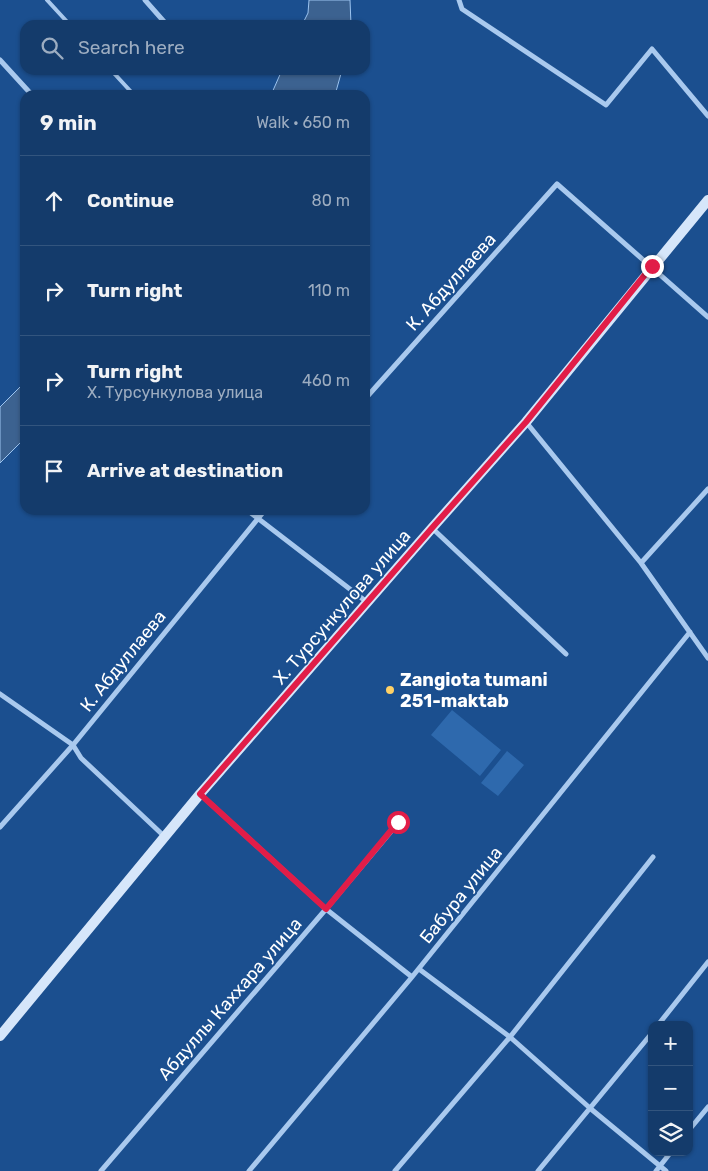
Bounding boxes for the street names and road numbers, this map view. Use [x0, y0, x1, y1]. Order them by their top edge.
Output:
street label: К. Абдуллаева [401, 229, 501, 335]
street label: Х. Турсункулова улица [269, 525, 415, 689]
street label: К. Абдуллаева [75, 606, 171, 716]
street label: Бабура улица [415, 842, 507, 948]
street label: Абдуллы Каххара улица [153, 913, 307, 1085]

